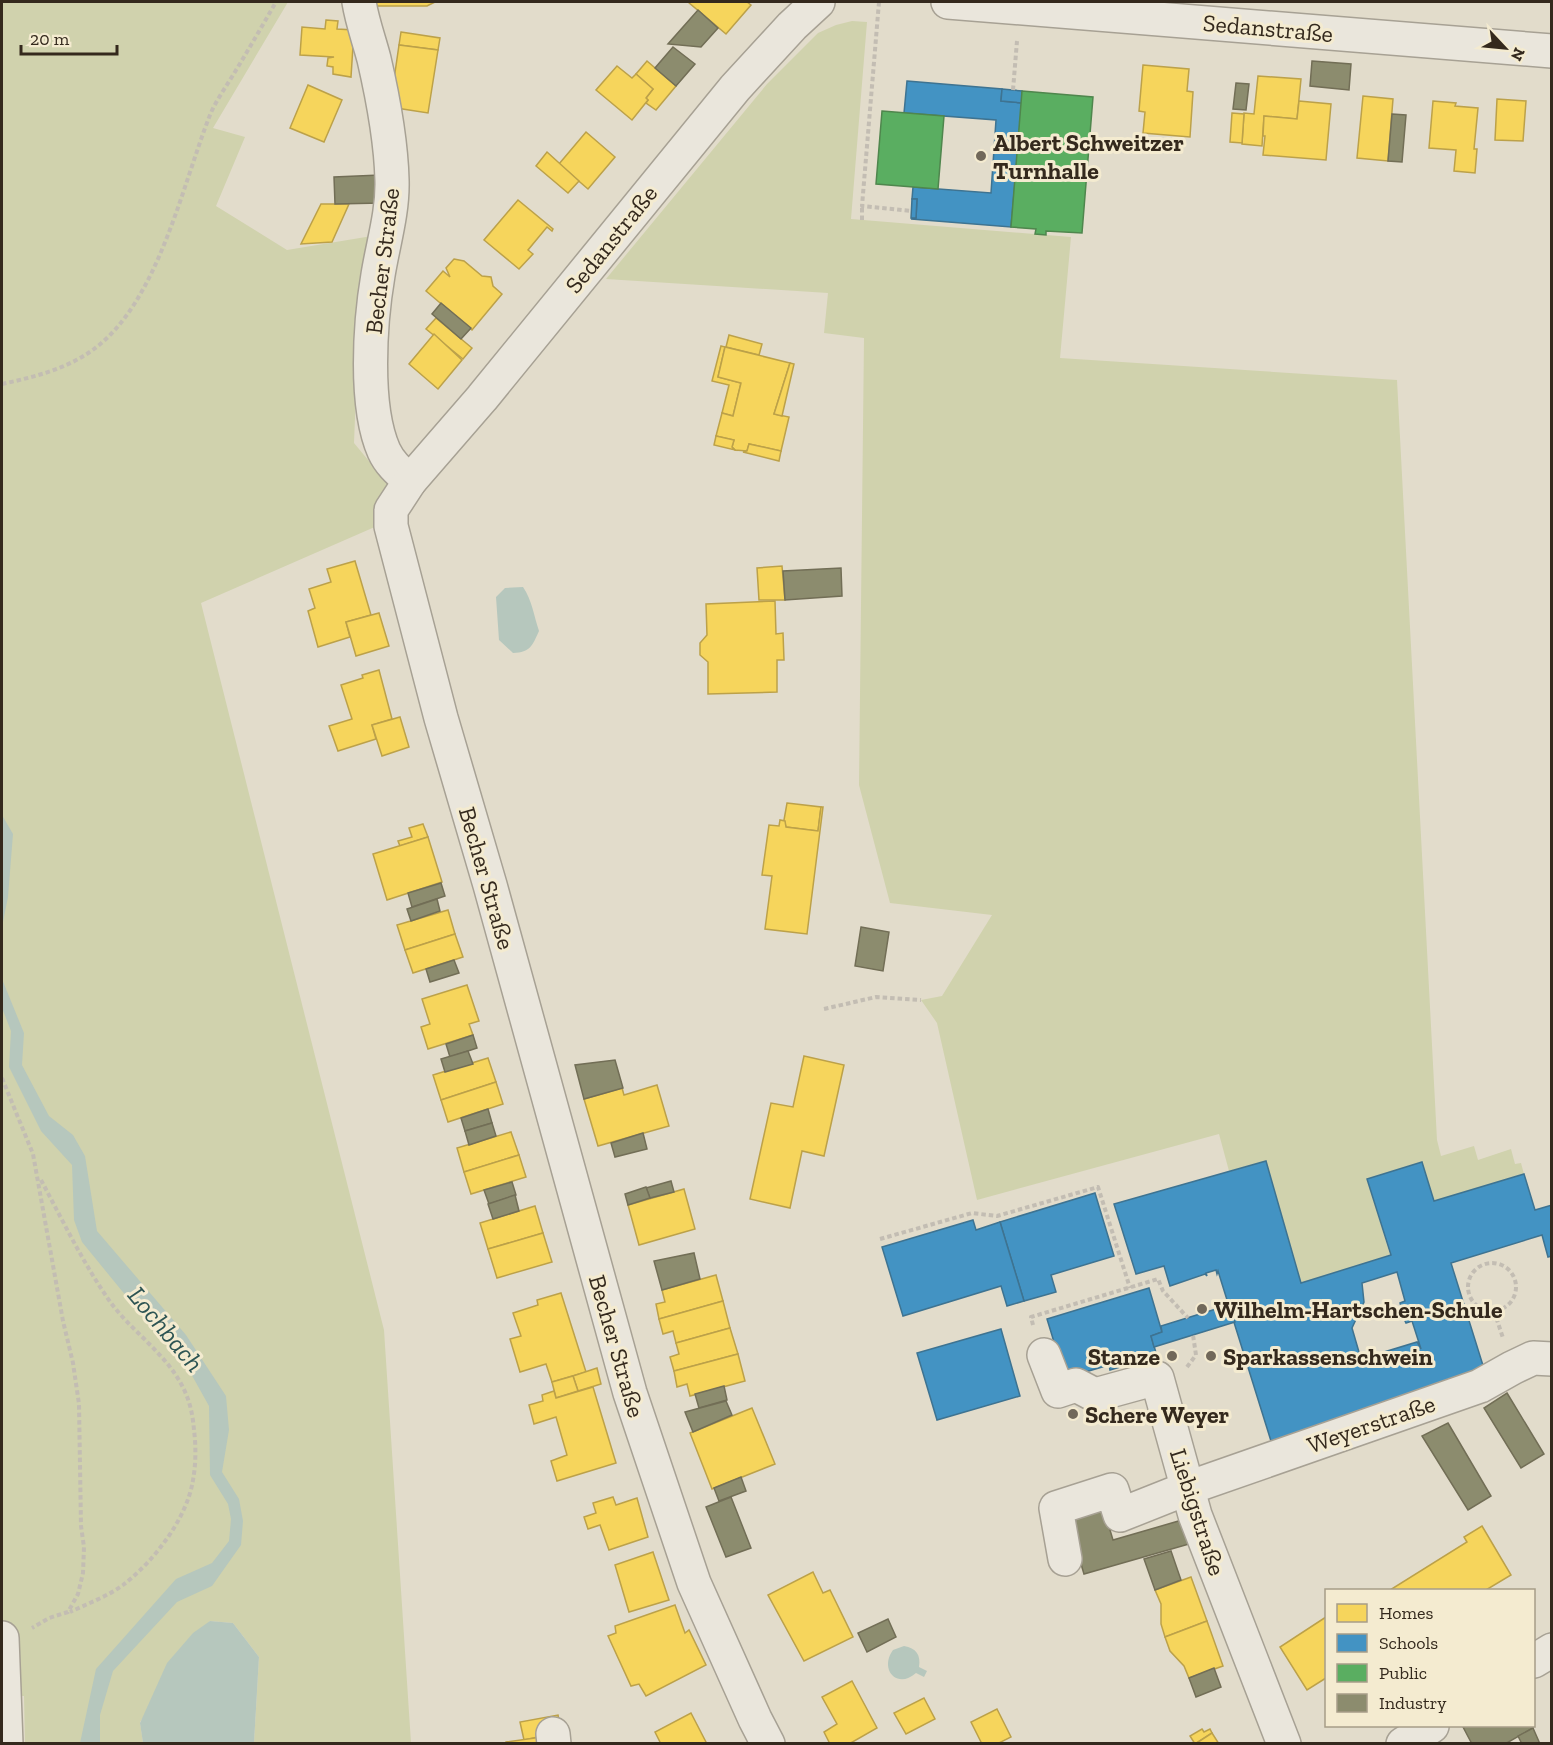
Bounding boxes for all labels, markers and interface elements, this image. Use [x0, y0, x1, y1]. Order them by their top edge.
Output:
street label: Sedanstraße [1202, 8, 1334, 48]
scale bar [21, 18, 117, 56]
north arrow [1475, 18, 1535, 78]
text: 20 m [30, 28, 70, 50]
text: N [1507, 45, 1529, 64]
place label: Albert Schweitzer Turnhalle [993, 128, 1184, 185]
marker: Albert Schweitzer Turnhalle [974, 149, 988, 163]
street label: Sedanstraße [559, 179, 663, 299]
street label: Becher Straße [359, 186, 405, 336]
street label: Becher Straße [453, 803, 521, 953]
street label: Becher Straße [583, 1271, 651, 1421]
water label: Lochbach [121, 1280, 211, 1378]
place label: Wilhelm-Hartschen-Schule [1214, 1295, 1503, 1324]
marker: Wilhelm-Hartschen-Schule [1195, 1302, 1209, 1316]
place label: Stanze [1088, 1342, 1160, 1371]
place label: Sparkassenschwein [1223, 1342, 1433, 1371]
marker: Stanze [1165, 1349, 1179, 1363]
marker: Sparkassenschwein [1204, 1349, 1218, 1363]
street label: Weyerstraße [1303, 1389, 1439, 1459]
place label: Schere Weyer [1085, 1400, 1230, 1429]
marker: Schere Weyer [1066, 1407, 1080, 1421]
street label: Liebigstraße [1164, 1445, 1232, 1579]
legend [1325, 1589, 1535, 1727]
text: Homes [1379, 1602, 1433, 1624]
text: Schools [1379, 1632, 1438, 1654]
text: Public [1379, 1662, 1427, 1684]
text: Industry [1379, 1692, 1447, 1714]

